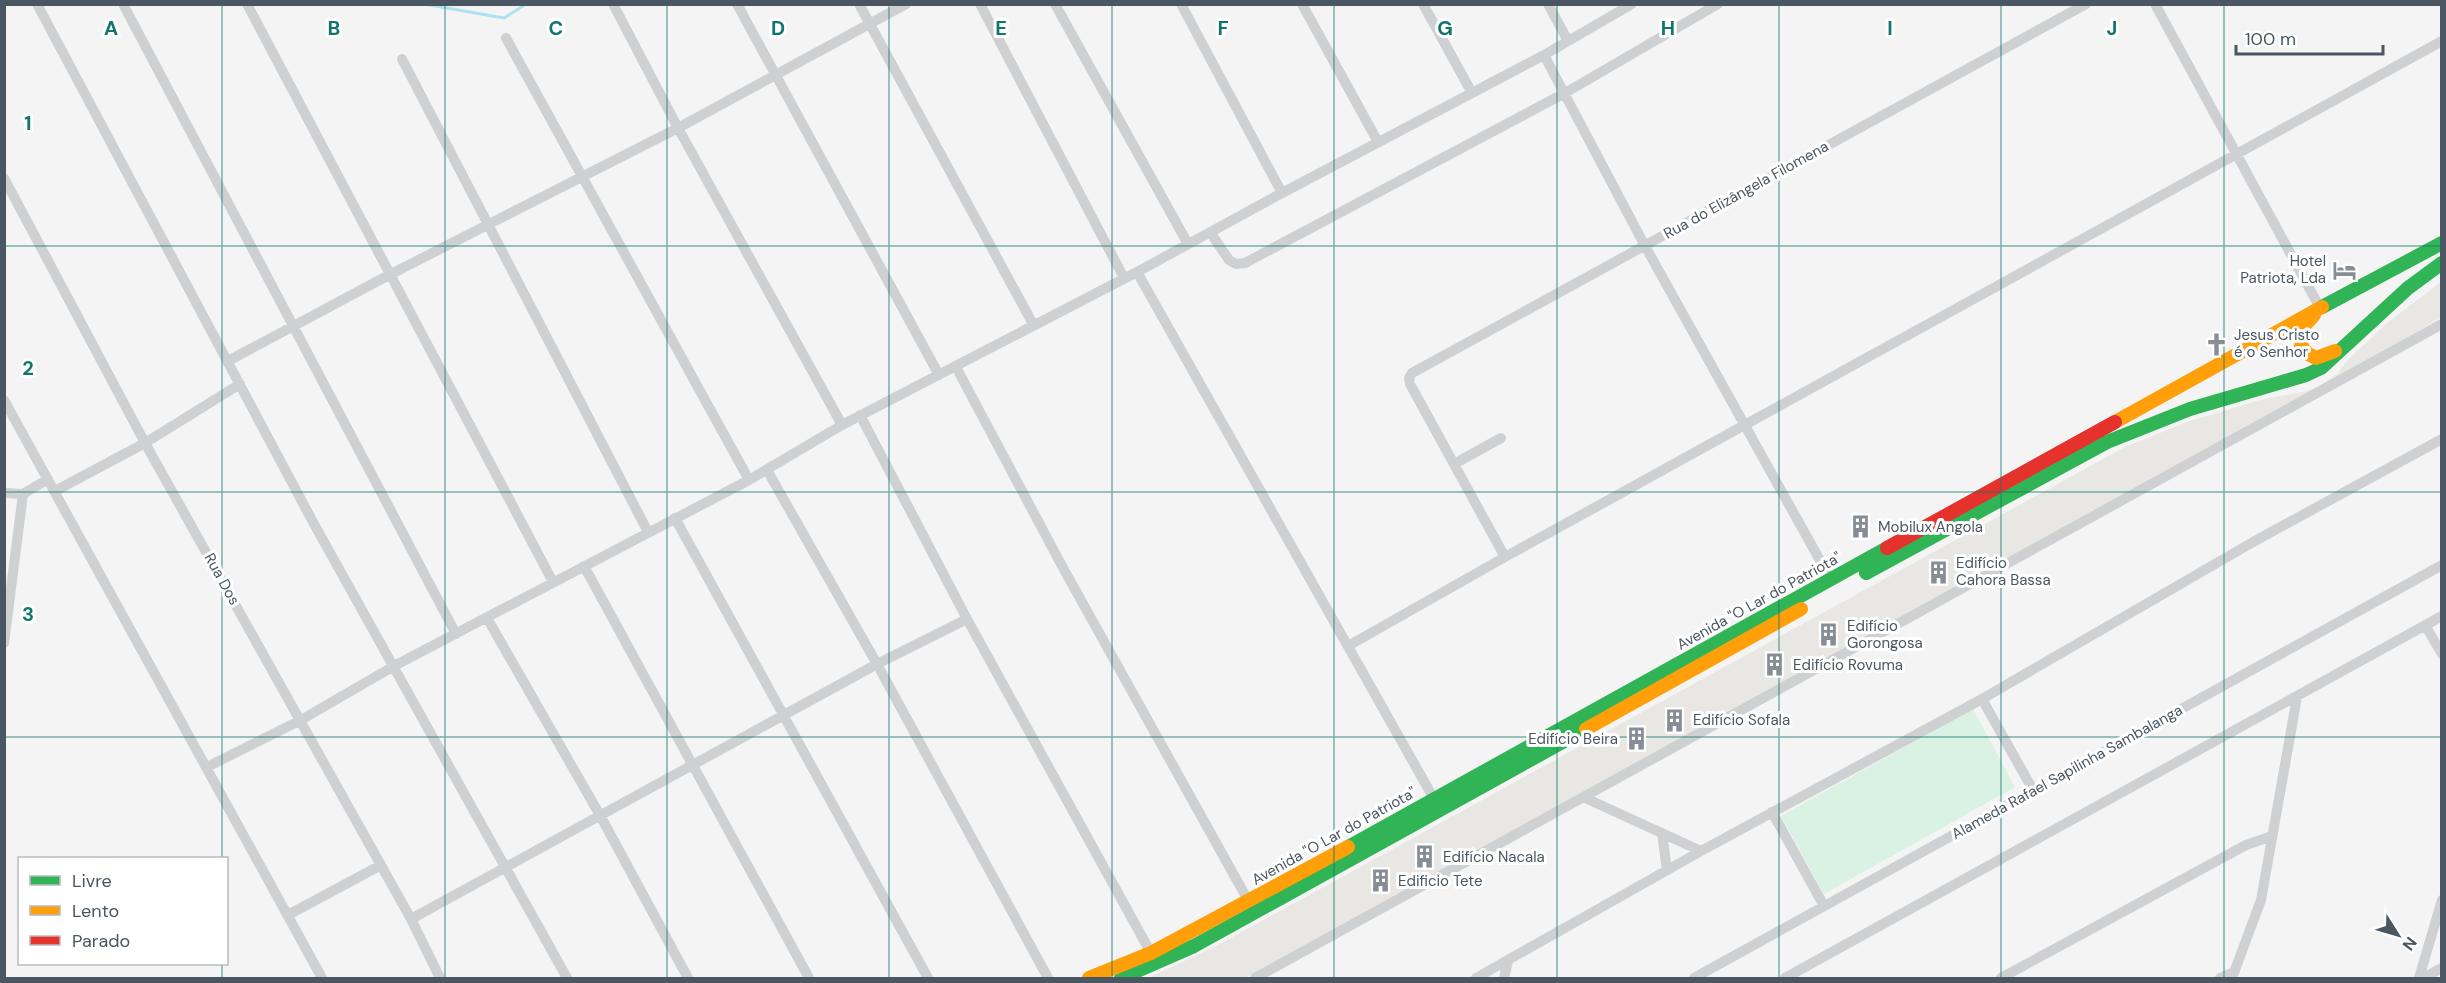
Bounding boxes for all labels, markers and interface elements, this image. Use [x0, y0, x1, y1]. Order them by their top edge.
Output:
text: A [104, 15, 118, 41]
text: B [328, 15, 340, 41]
text: C [549, 15, 563, 41]
text: D [771, 15, 785, 41]
text: E [995, 15, 1007, 41]
text: F [1217, 15, 1229, 41]
text: G [1437, 15, 1453, 41]
text: H [1661, 15, 1675, 41]
text: I [1887, 15, 1893, 41]
text: J [2107, 15, 2117, 41]
scale bar [2236, 18, 2383, 56]
text: 100 m [2245, 27, 2296, 51]
text: 1 [24, 110, 32, 136]
street label: Rua do Elizângela Filomena [1660, 136, 1832, 244]
place label: Hotel Patriota, Lda [2240, 251, 2326, 288]
hotel icon: Hotel Patriota, Lda [2331, 257, 2357, 283]
place label: Jesus Cristo é o Senhor [2234, 325, 2319, 362]
church icon: Jesus Cristo é o Senhor [2203, 331, 2229, 357]
text: 2 [22, 355, 34, 381]
building icon: Mobilux Angola [1847, 514, 1873, 540]
place label: Mobilux Angola [1878, 517, 1983, 537]
street label: Avenida "O Lar do Patriota" [1673, 547, 1845, 655]
street label: Rua Dos [200, 549, 244, 609]
place label: Edifício Cahora Bassa [1956, 553, 2051, 590]
building icon: Edifício Cahora Bassa [1925, 559, 1951, 585]
text: 3 [22, 601, 34, 627]
place label: Edifício Gorongosa [1847, 616, 1923, 653]
building icon: Edifício Gorongosa [1816, 622, 1842, 648]
building icon: Edifício Rovuma [1762, 652, 1788, 678]
place label: Edifício Rovuma [1793, 655, 1903, 675]
street label: Alameda Rafael Sapilinha Sambalanga [1948, 700, 2186, 844]
building icon: Edifício Sofala [1662, 707, 1688, 733]
place label: Edifício Sofala [1693, 710, 1790, 730]
building icon: Edifício Beira [1623, 726, 1649, 752]
place label: Edifício Beira [1528, 729, 1618, 749]
street label: Avenida "O Lar do Patriota" [1248, 782, 1420, 890]
building icon: Edifício Nacala [1412, 844, 1438, 870]
place label: Edifício Nacala [1443, 847, 1545, 867]
legend [18, 857, 228, 965]
building icon: Edificio Tete [1367, 868, 1393, 894]
text: Livre [72, 869, 112, 893]
place label: Edificio Tete [1398, 871, 1483, 891]
text: Lento [72, 899, 119, 923]
north arrow [2368, 905, 2428, 965]
text: Parado [72, 929, 130, 953]
text: N [2398, 933, 2421, 955]

